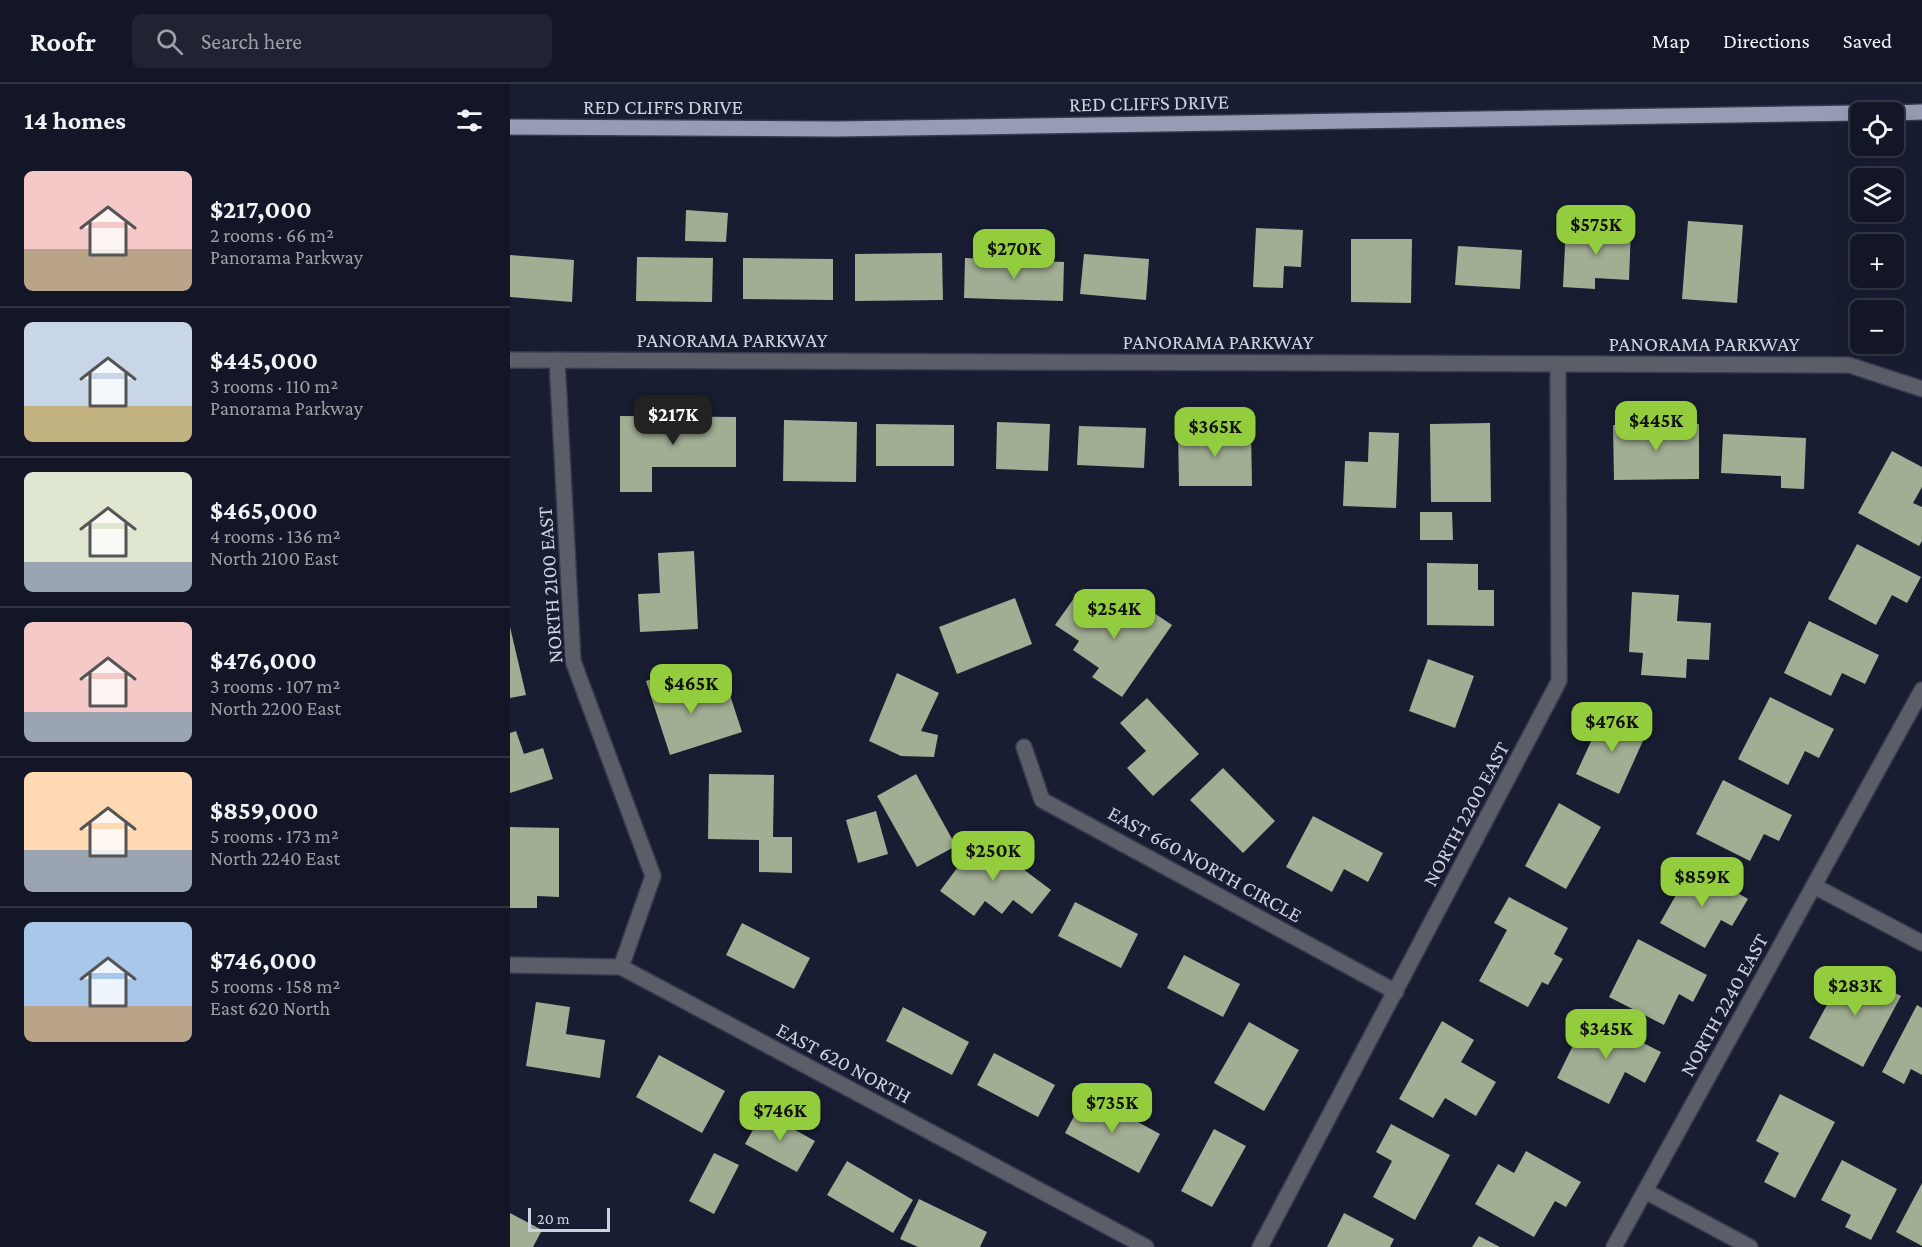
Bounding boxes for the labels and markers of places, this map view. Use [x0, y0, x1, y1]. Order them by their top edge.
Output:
pin: $575K [1554, 205, 1638, 256]
pin: $270K [972, 229, 1056, 280]
pin: $217K [631, 395, 715, 446]
pin: $445K [1614, 401, 1698, 452]
pin: $365K [1173, 407, 1257, 458]
pin: $254K [1072, 589, 1156, 640]
pin: $465K [649, 664, 733, 715]
pin: $476K [1570, 702, 1654, 753]
pin: $250K [951, 831, 1035, 882]
pin: $859K [1660, 857, 1744, 908]
pin: $283K [1813, 966, 1897, 1017]
pin: $345K [1564, 1009, 1648, 1060]
pin: $735K [1070, 1083, 1154, 1134]
pin: $746K [738, 1091, 822, 1142]

